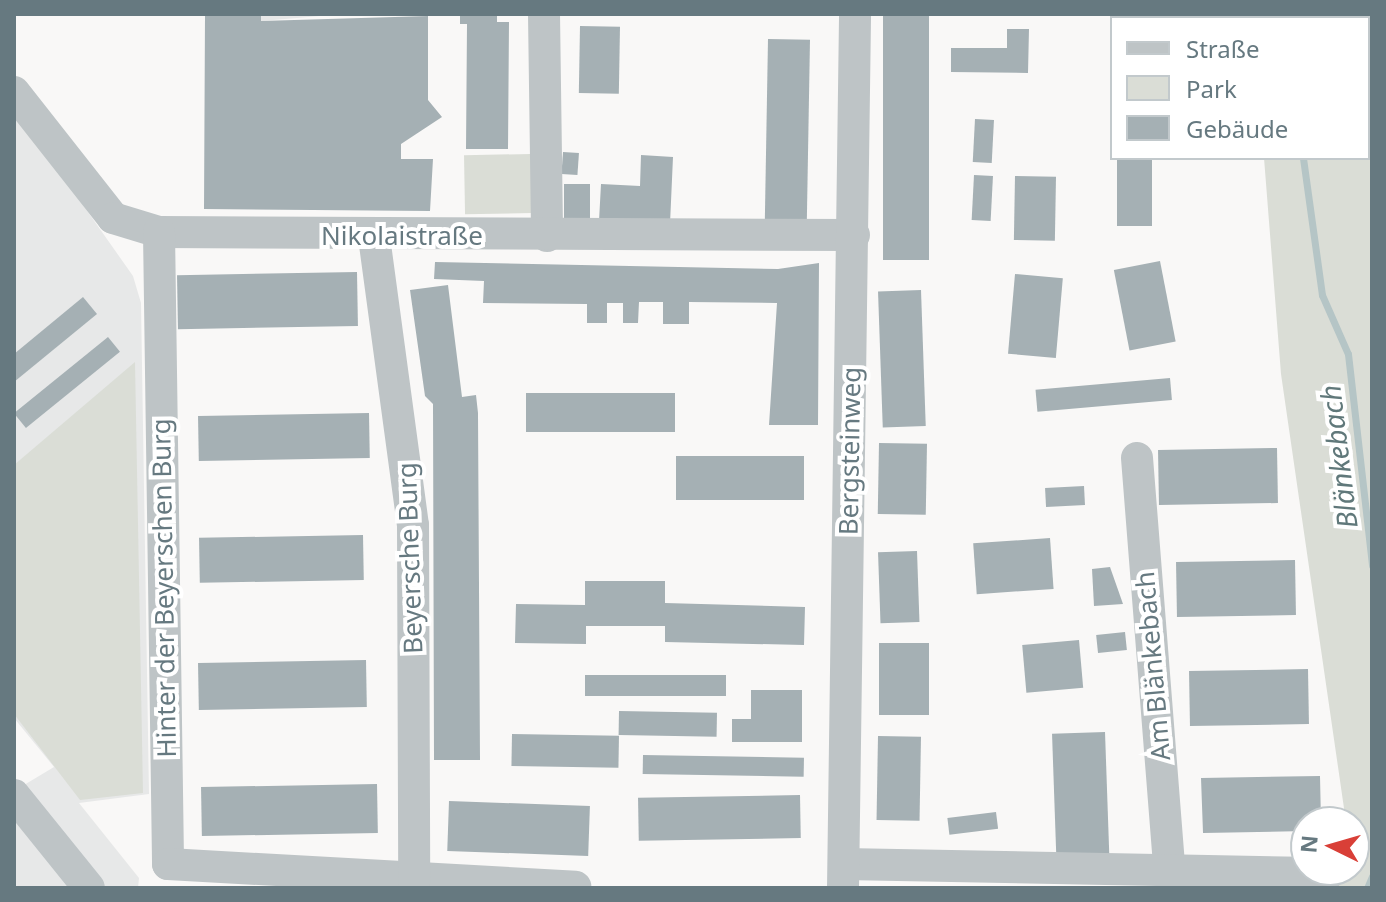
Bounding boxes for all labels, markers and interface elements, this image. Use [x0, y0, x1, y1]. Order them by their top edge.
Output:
legend [1110, 16, 1370, 160]
text: Straße [1186, 32, 1259, 65]
text: Park [1186, 72, 1237, 105]
text: Gebäude [1186, 112, 1288, 145]
street label: Nikolaistraße [321, 220, 483, 252]
street label: Bergsteinweg [833, 367, 867, 535]
water label: Blänkebach [1313, 383, 1363, 531]
street label: Hinter der Beyerschen Burg [145, 418, 183, 758]
street label: Beyersche Burg [391, 462, 429, 654]
street label: Am Blänkebach [1129, 570, 1177, 762]
north arrow [1290, 806, 1370, 886]
text: N [1292, 834, 1324, 854]

